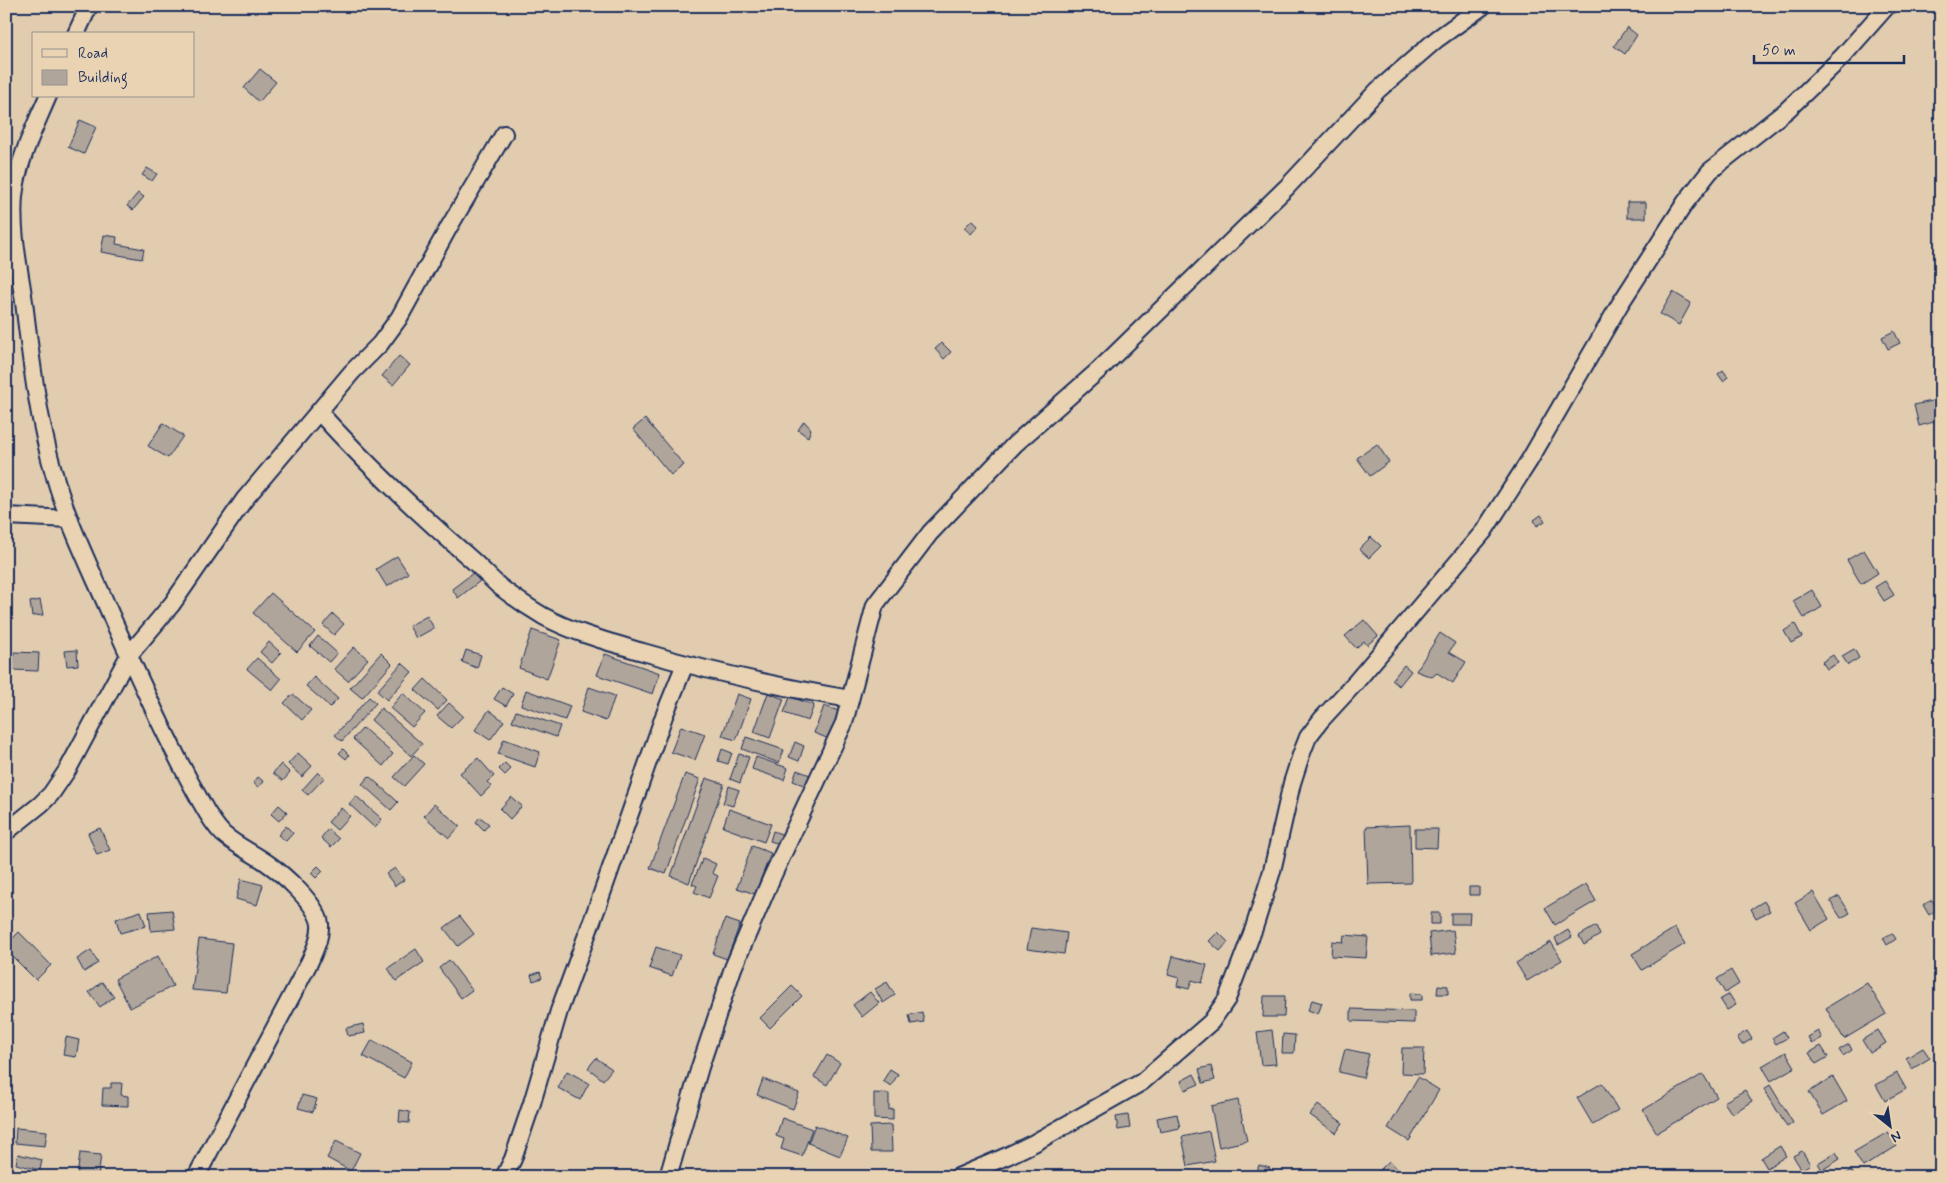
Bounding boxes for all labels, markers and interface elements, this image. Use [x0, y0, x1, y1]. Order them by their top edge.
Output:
legend [32, 32, 195, 98]
scale bar [1754, 32, 1904, 64]
text: 50 m [1762, 41, 1796, 61]
text: Road [78, 44, 108, 64]
text: Building [78, 68, 128, 89]
north arrow [1864, 1100, 1914, 1150]
text: N [1887, 1126, 1905, 1147]

